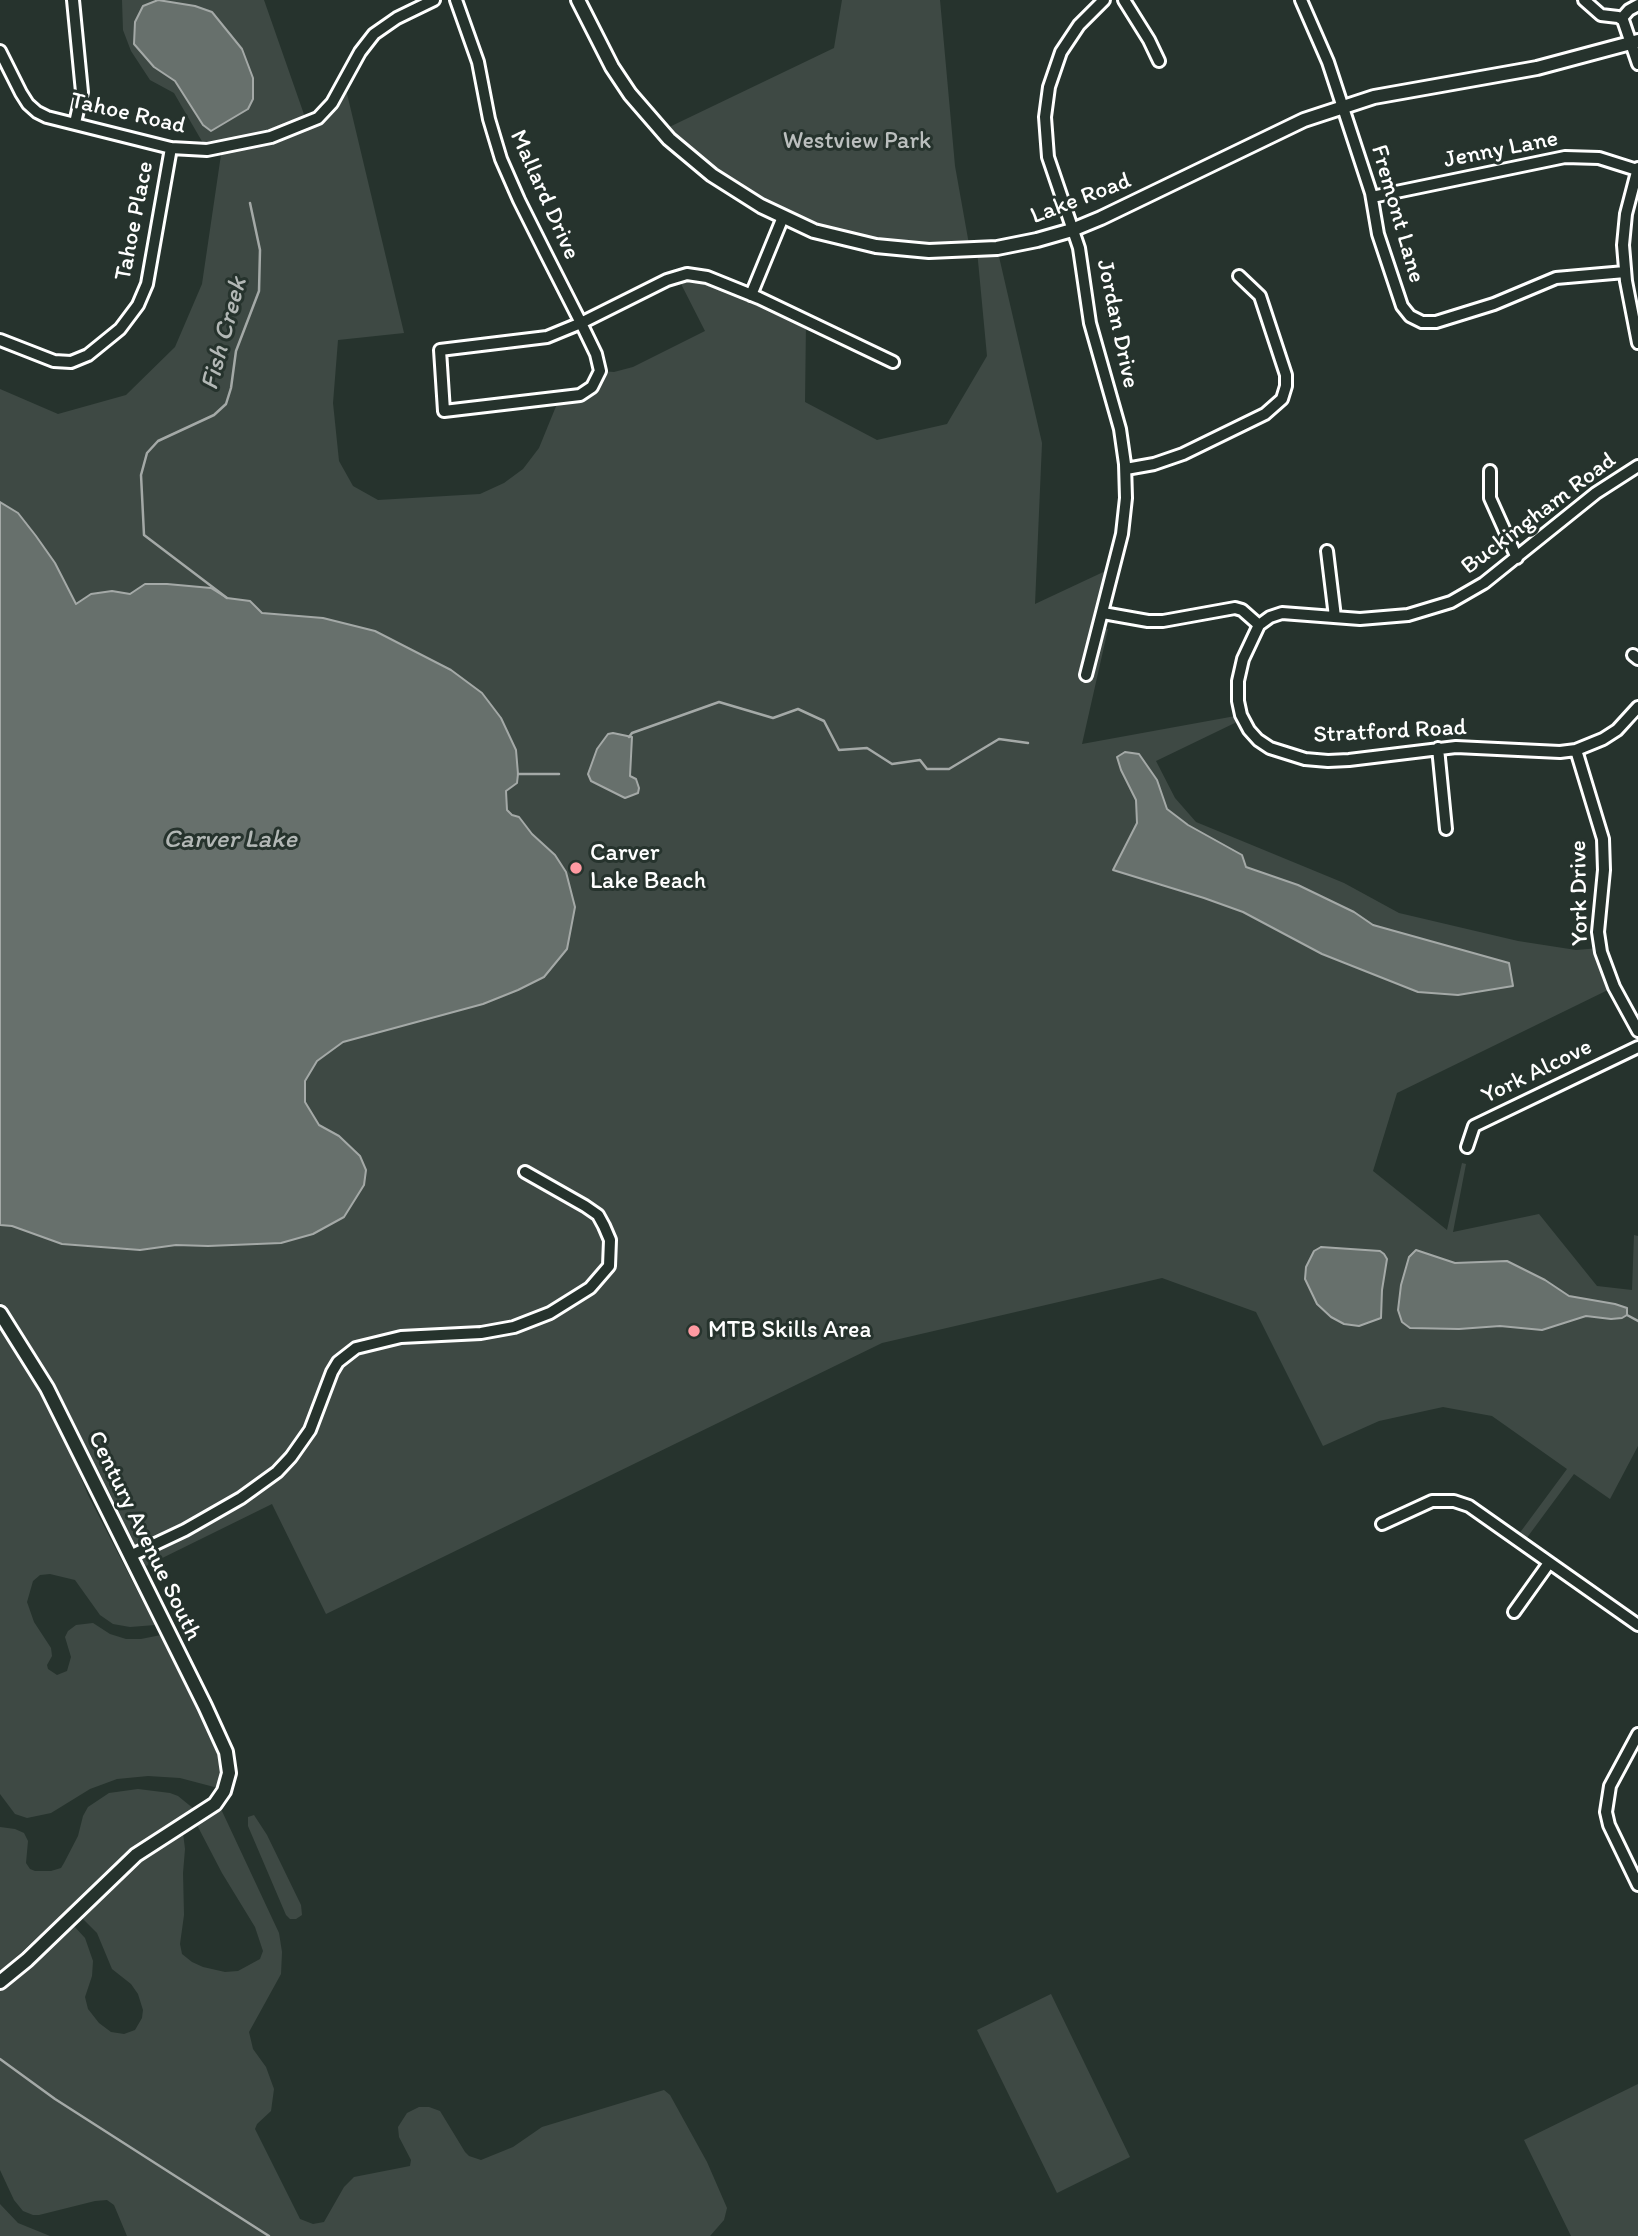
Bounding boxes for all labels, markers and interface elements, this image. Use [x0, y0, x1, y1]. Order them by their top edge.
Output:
street label: Tahoe Road [68, 87, 188, 141]
street label: Jenny Lane [1441, 125, 1561, 175]
street label: Mallard Drive [503, 126, 585, 264]
park label: Westview Park [783, 128, 931, 156]
street label: Fremont Lane [1364, 142, 1430, 286]
street label: Tahoe Place [109, 159, 161, 283]
street label: Lake Road [1027, 167, 1135, 231]
street label: Jordan Drive [1089, 257, 1145, 391]
water label: Fish Creek [195, 274, 255, 394]
street label: Buckingham Road [1456, 446, 1622, 582]
street label: Stratford Road [1313, 714, 1467, 750]
water label: Carver Lake [163, 824, 297, 856]
place label: Carver Lake Beach [590, 840, 706, 896]
street label: York Drive [1565, 840, 1595, 946]
marker: Carver Lake Beach [568, 860, 584, 876]
street label: York Alcove [1477, 1033, 1597, 1111]
place label: MTB Skills Area [708, 1317, 871, 1345]
marker: MTB Skills Area [686, 1323, 702, 1339]
street label: Century Avenue South [81, 1427, 207, 1645]

